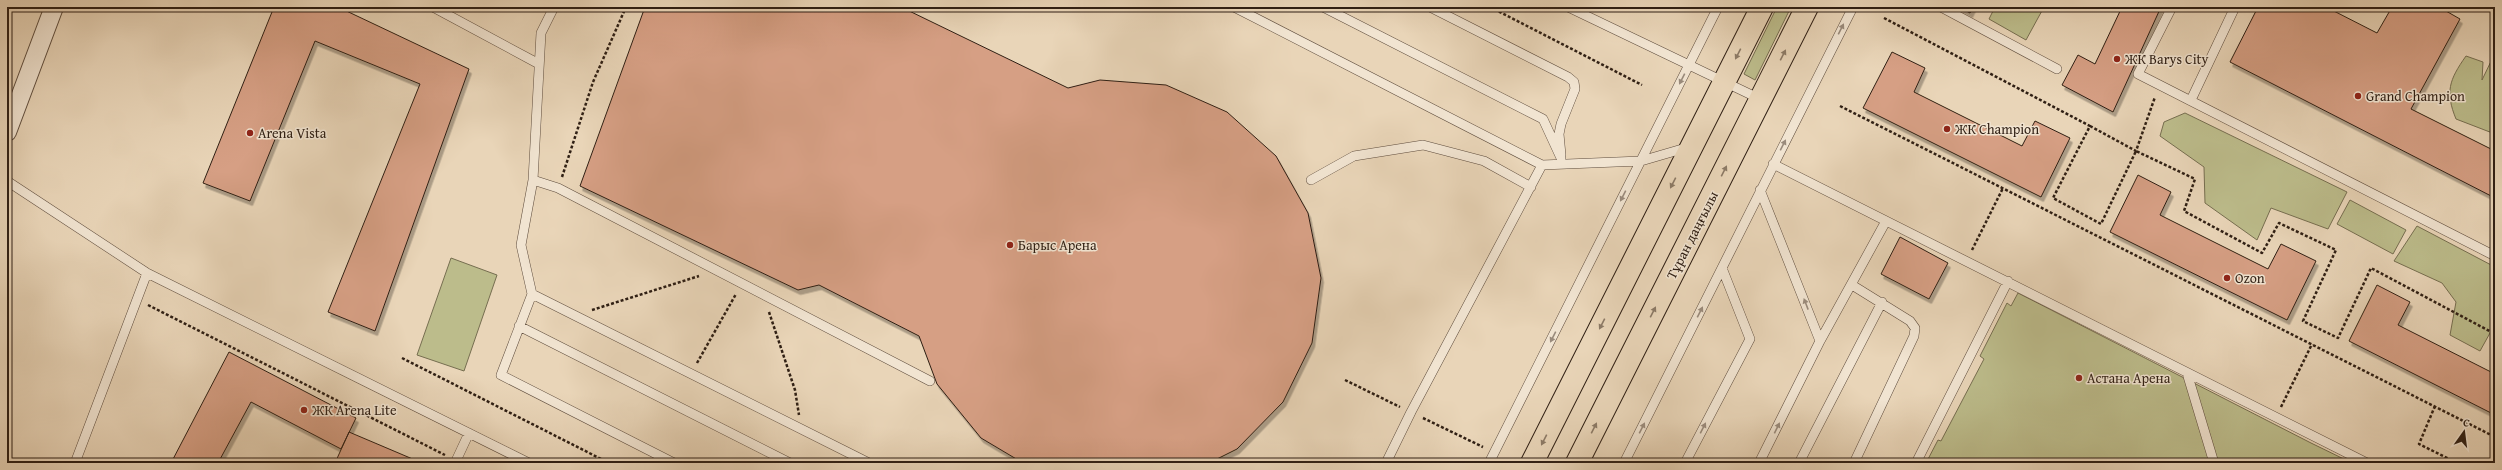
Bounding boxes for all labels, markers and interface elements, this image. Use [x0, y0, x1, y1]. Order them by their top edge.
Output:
one-way arrow [1838, 24, 1844, 35]
one-way arrow [1735, 49, 1741, 60]
one-way arrow [1780, 49, 1786, 61]
place label: ЖК Barys City [2124, 49, 2209, 69]
marker: ЖК Barys City [2112, 54, 2122, 64]
one-way arrow [1678, 74, 1685, 85]
place label: Grand Champion [2366, 86, 2465, 106]
marker: Grand Champion [2353, 91, 2363, 101]
place label: ЖК Champion [1954, 119, 2039, 139]
place label: Arena Vista [258, 123, 327, 143]
marker: ЖК Champion [1942, 124, 1952, 134]
marker: Arena Vista [245, 128, 255, 138]
one-way arrow [1780, 140, 1786, 151]
one-way arrow [1721, 165, 1727, 177]
one-way arrow [1670, 177, 1676, 188]
street label: Тұран даңғылы [1661, 187, 1723, 283]
one-way arrow [1620, 190, 1626, 202]
place label: Барыс Арена [1018, 235, 1097, 255]
marker: Барыс Арена [1005, 240, 1015, 250]
place label: Ozon [2235, 268, 2265, 288]
marker: Ozon [2222, 273, 2232, 283]
one-way arrow [1802, 298, 1808, 310]
one-way arrow [1650, 306, 1656, 318]
one-way arrow [1696, 306, 1703, 318]
one-way arrow [1599, 318, 1605, 330]
one-way arrow [1549, 331, 1556, 343]
place label: Астана Арена [2087, 368, 2171, 388]
marker: Астана Арена [2074, 373, 2084, 383]
place label: ЖК Arena Lite [311, 400, 397, 420]
marker: ЖК Arena Lite [299, 405, 309, 415]
north arrow [2444, 412, 2484, 452]
text: С [2461, 414, 2471, 431]
one-way arrow [1591, 422, 1597, 434]
one-way arrow [1638, 422, 1645, 434]
one-way arrow [1774, 422, 1780, 434]
one-way arrow [1700, 423, 1707, 434]
one-way arrow [1540, 434, 1547, 446]

